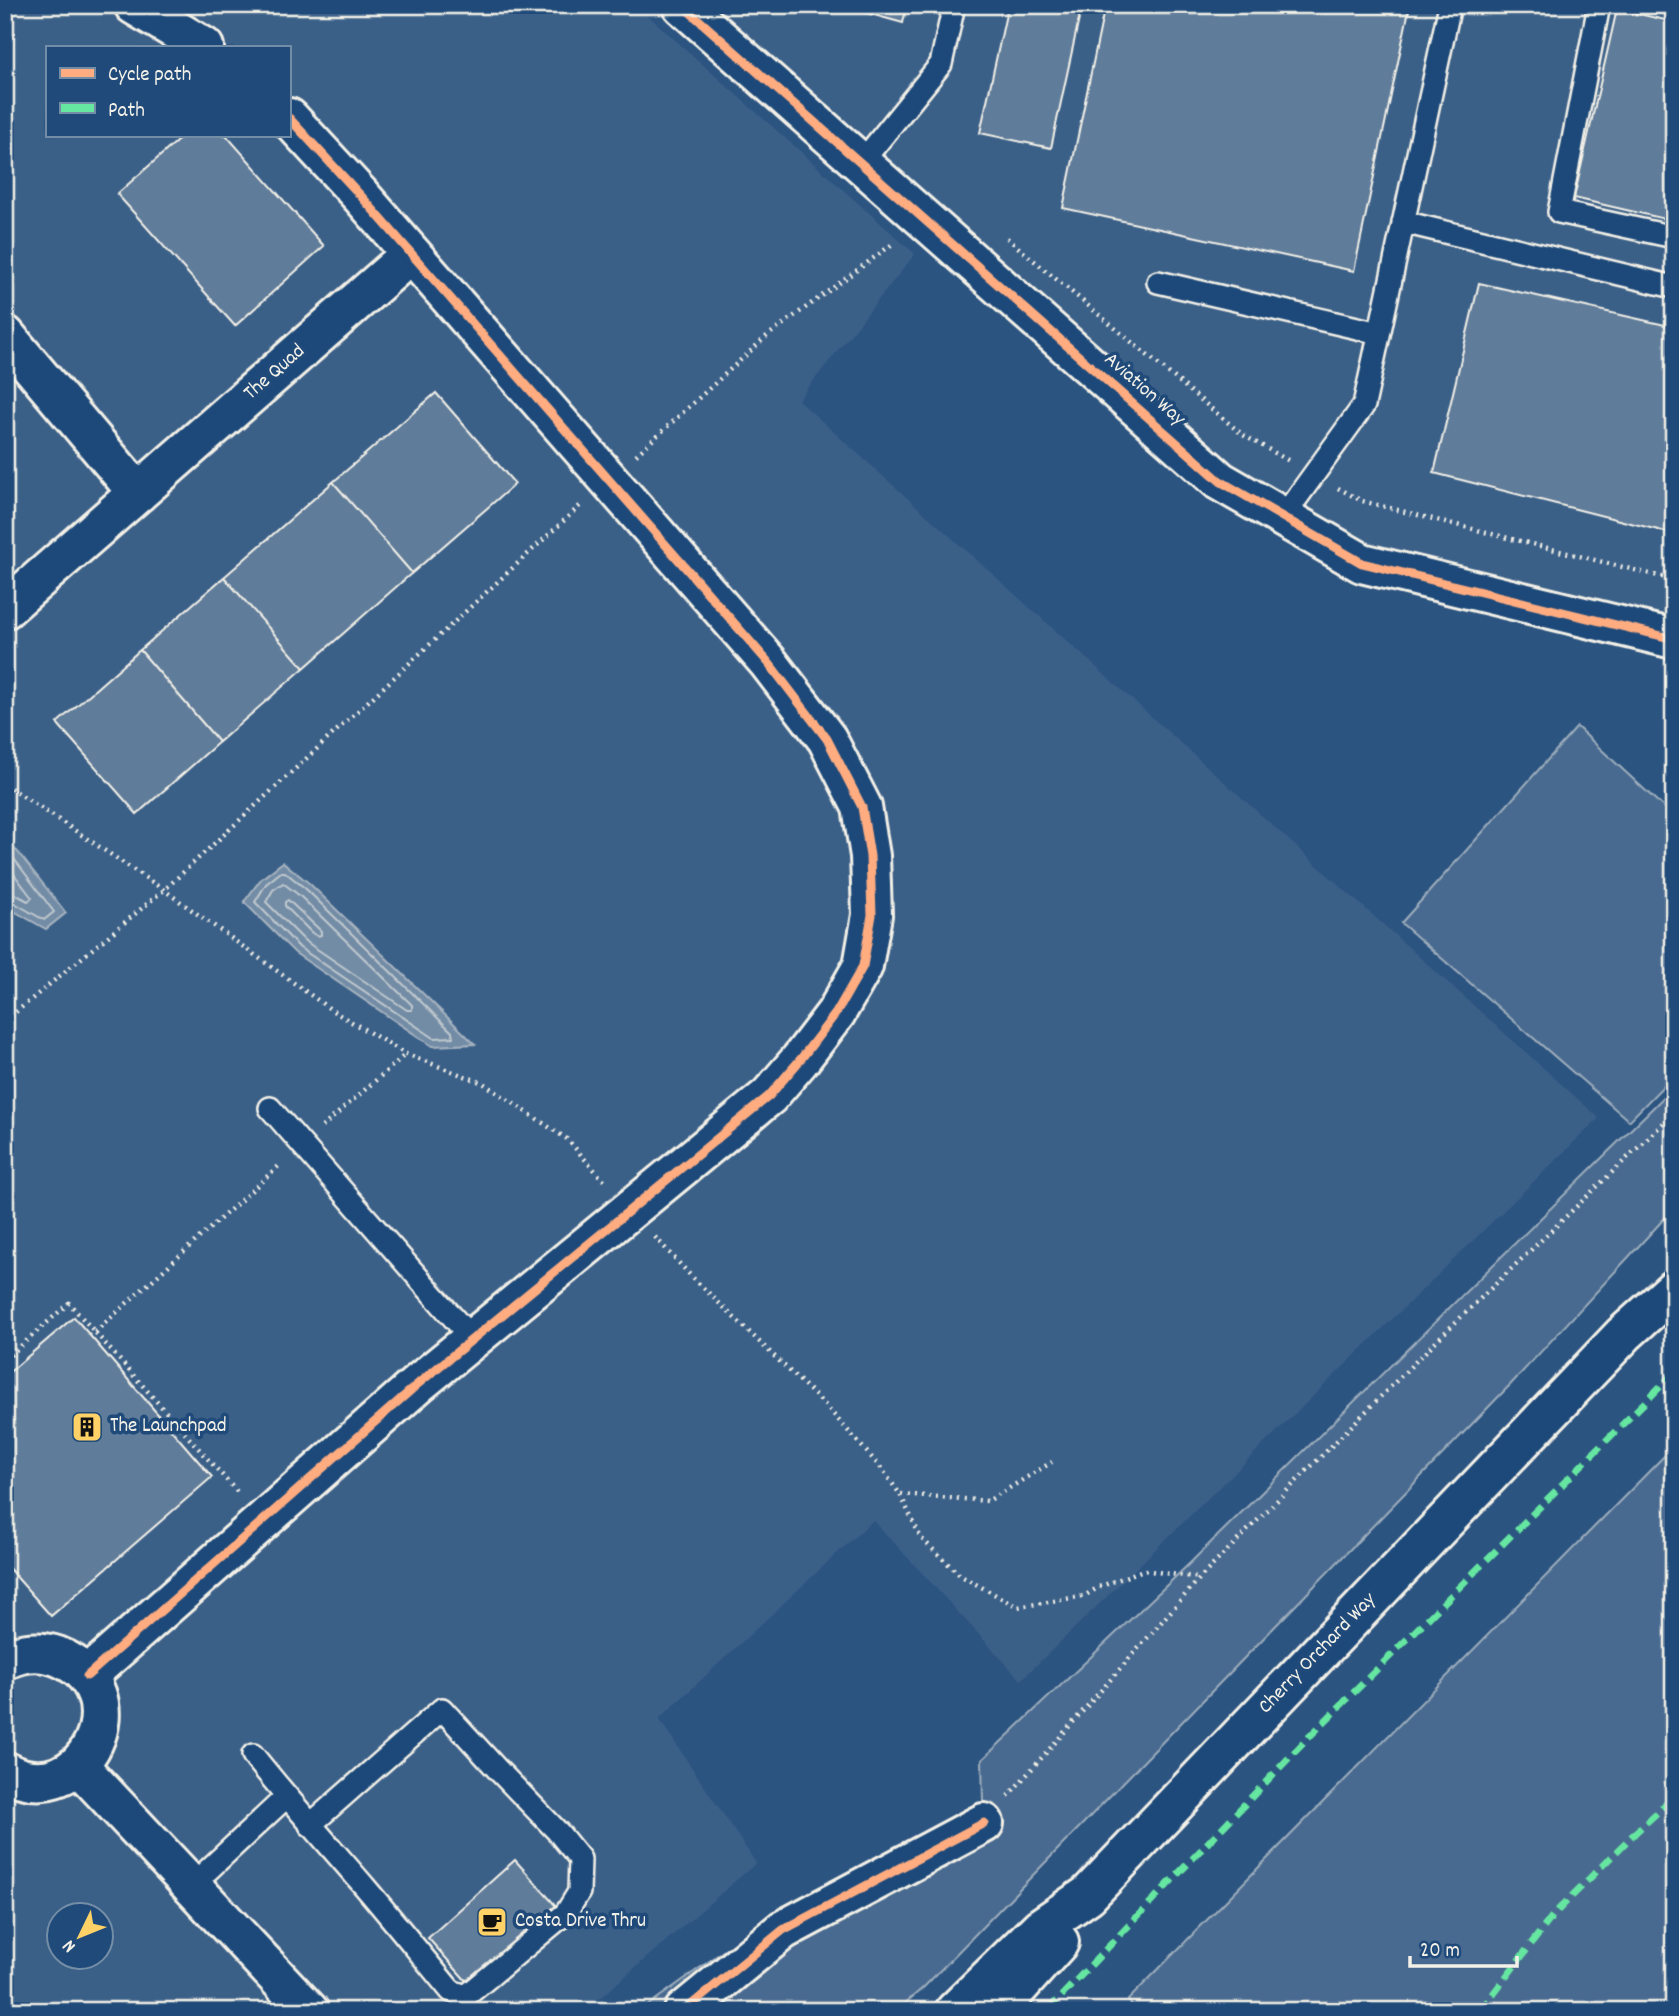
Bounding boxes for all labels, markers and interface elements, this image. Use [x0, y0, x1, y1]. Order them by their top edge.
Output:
legend [46, 46, 290, 136]
text: Cycle path [108, 61, 191, 91]
text: Path [108, 97, 145, 127]
street label: The Quad [238, 338, 312, 408]
street label: Aviation Way [1097, 346, 1192, 434]
building icon: The Launchpad [70, 1410, 104, 1444]
place label: The Launchpad [110, 1412, 227, 1442]
street label: Cherry Orchard Way [1252, 1586, 1384, 1722]
north arrow [46, 1900, 116, 1970]
cafe icon: Costa Drive Thru [475, 1905, 509, 1939]
place label: Costa Drive Thru [515, 1907, 646, 1937]
scale bar [1410, 1925, 1516, 1969]
text: N [57, 1933, 83, 1958]
text: 20 m [1420, 1937, 1460, 1967]

